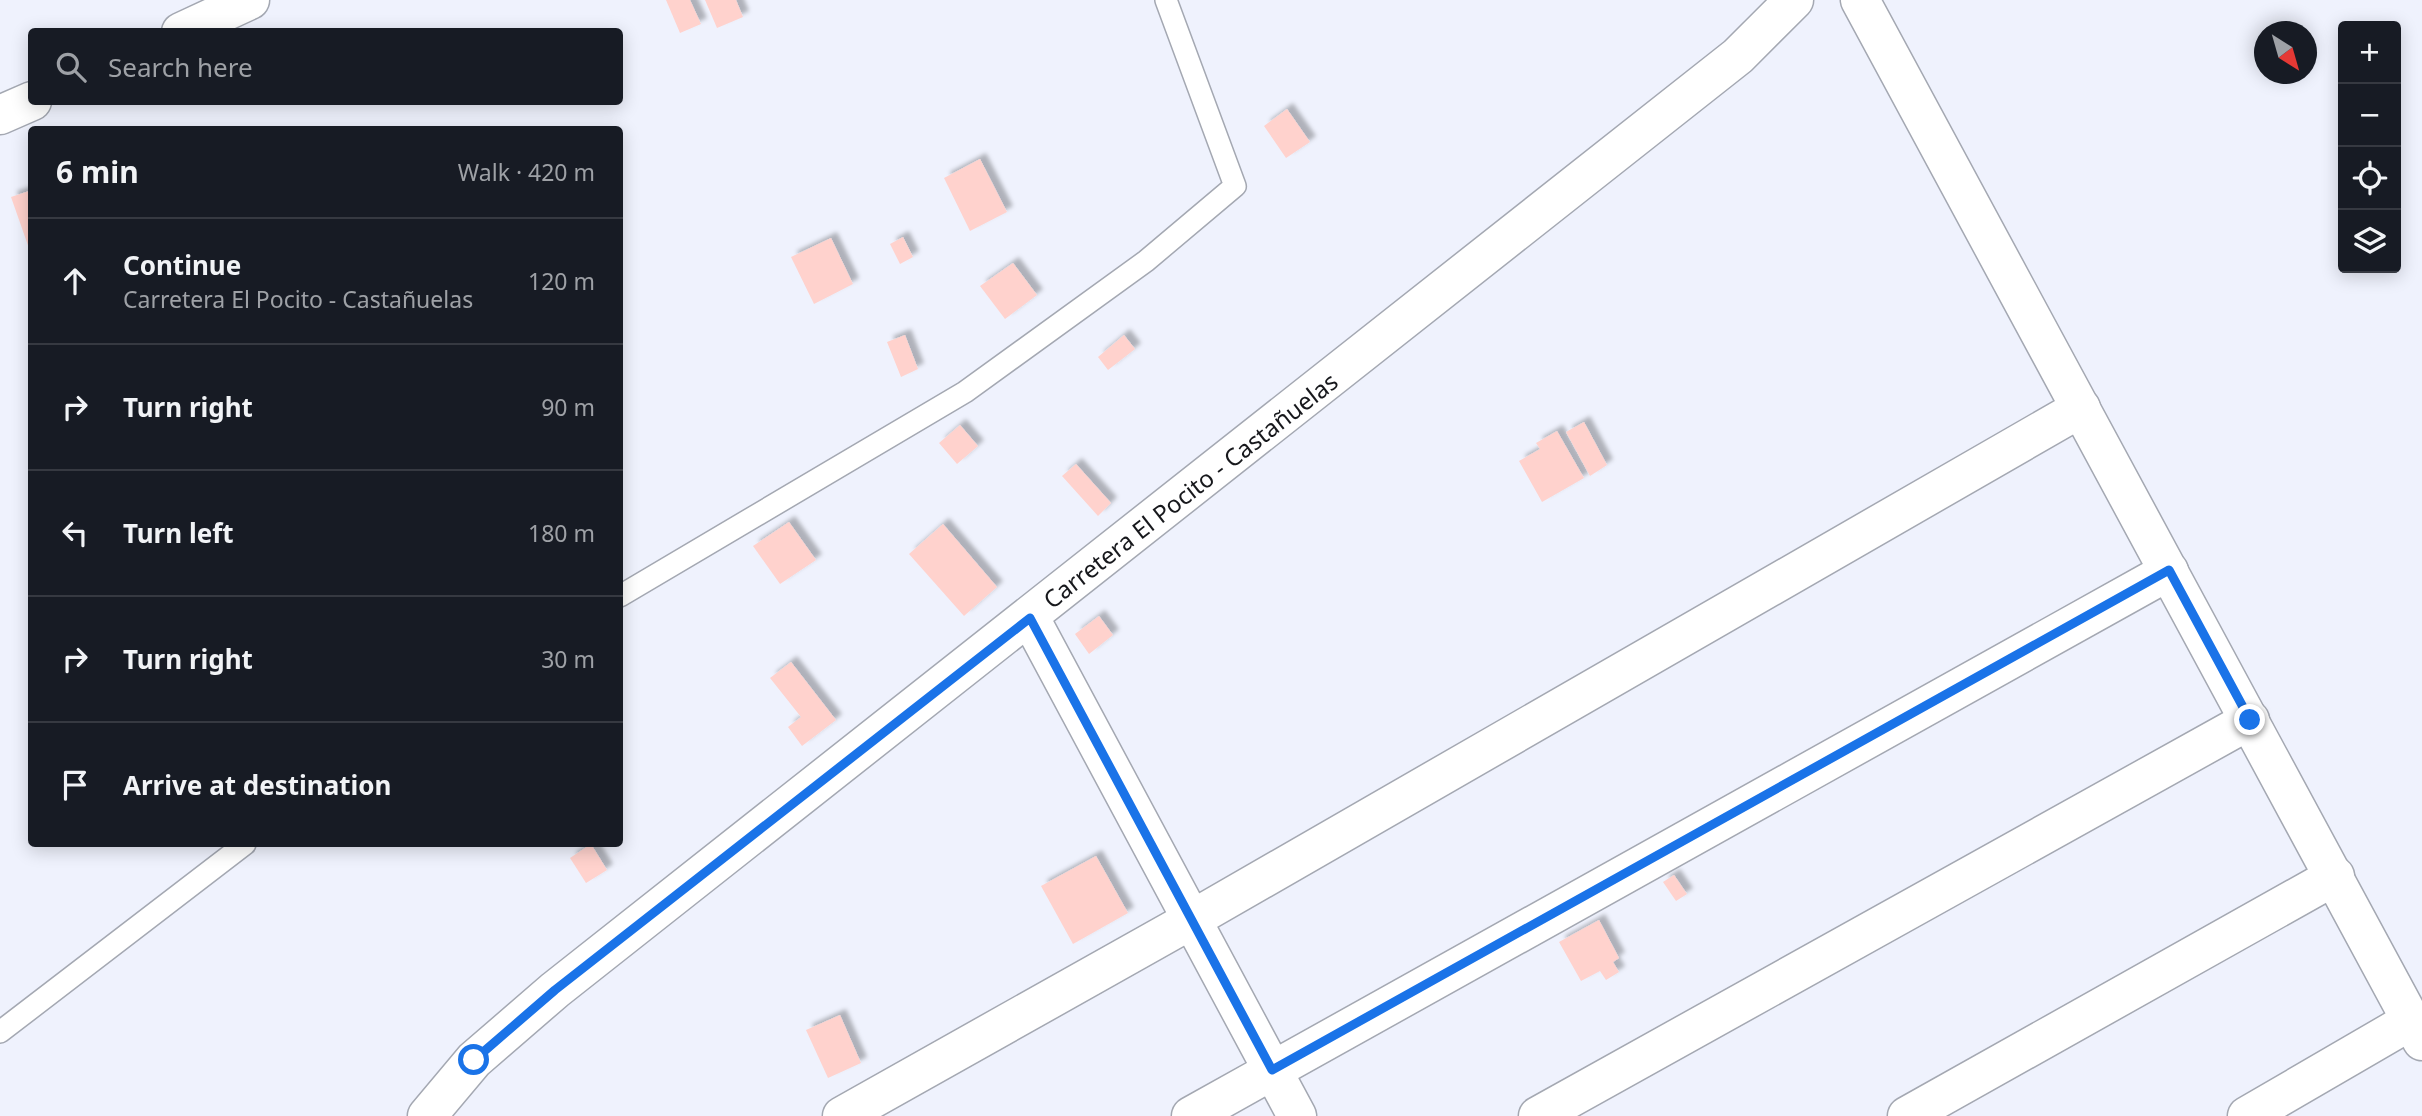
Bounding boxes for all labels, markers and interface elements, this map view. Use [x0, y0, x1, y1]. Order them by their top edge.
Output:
north arrow [2254, 21, 2317, 84]
map controls [2338, 21, 2401, 273]
button: + [2338, 21, 2401, 84]
search box [28, 28, 623, 105]
icon: search [52, 48, 90, 86]
text: Search here [108, 49, 253, 85]
button: − [2338, 84, 2401, 147]
button: locate [2338, 147, 2401, 210]
text: 6 min [56, 151, 139, 192]
text: Walk · 420 m [458, 156, 595, 188]
button: layers [2338, 210, 2401, 273]
text: Continue [123, 247, 241, 283]
icon: ahead [56, 262, 94, 300]
text: 120 m [528, 265, 595, 297]
text: Carretera El Pocito - Castañuelas [123, 283, 473, 315]
street label: Carretera El Pocito - Castañuelas [1036, 365, 1344, 615]
icon: right [56, 388, 94, 426]
text: Turn right [123, 389, 253, 425]
text: 90 m [541, 391, 595, 423]
icon: left [56, 514, 94, 552]
text: Turn left [123, 515, 234, 551]
text: 180 m [528, 517, 595, 549]
icon: right [56, 640, 94, 678]
text: Turn right [123, 641, 253, 677]
text: 30 m [541, 643, 595, 675]
route end [2234, 704, 2265, 735]
icon: arrive [56, 766, 94, 804]
text: Arrive at destination [123, 767, 392, 803]
route start [458, 1044, 489, 1075]

